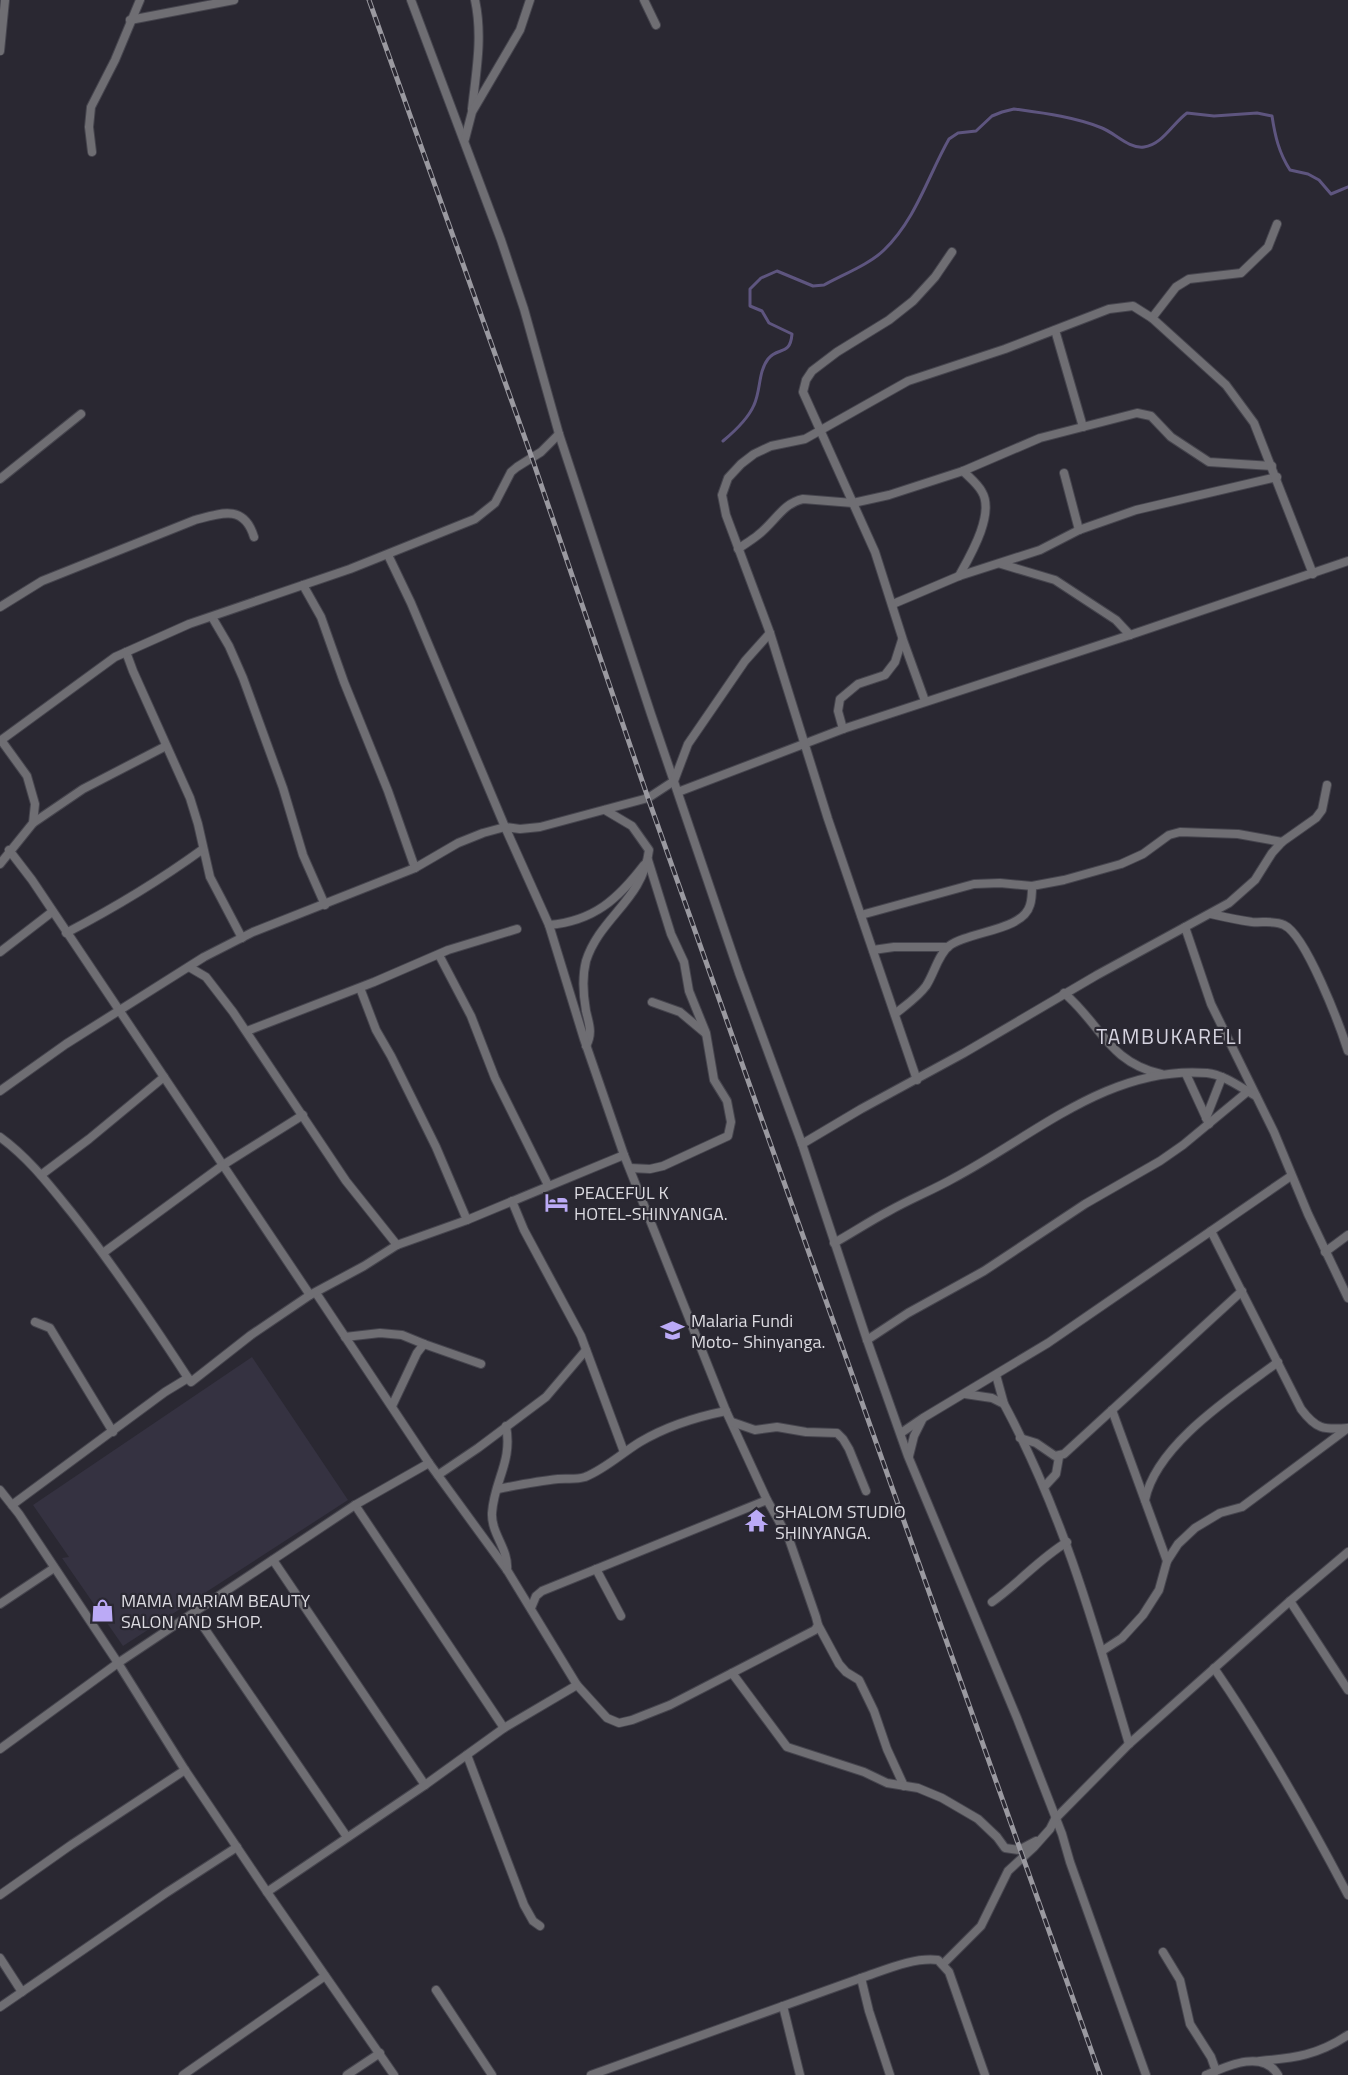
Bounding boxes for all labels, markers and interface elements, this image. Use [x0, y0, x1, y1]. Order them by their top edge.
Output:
district label: TAMBUKARELI [1096, 1020, 1244, 1052]
place label: PEACEFUL K HOTEL-SHINYANGA. [574, 1179, 728, 1227]
hotel icon: PEACEFUL K HOTEL-SHINYANGA. [543, 1189, 569, 1215]
place label: Malaria Fundi Moto- Shinyanga. [691, 1307, 825, 1355]
school or university icon: Malaria Fundi Moto- Shinyanga. [660, 1317, 686, 1343]
place label: SHALOM STUDIO SHINYANGA. [775, 1498, 906, 1546]
temple icon: SHALOM STUDIO SHINYANGA. [744, 1508, 770, 1534]
place label: MAMA MARIAM BEAUTY SALON AND SHOP. [121, 1587, 311, 1635]
shop icon: MAMA MARIAM BEAUTY SALON AND SHOP. [90, 1597, 116, 1623]

